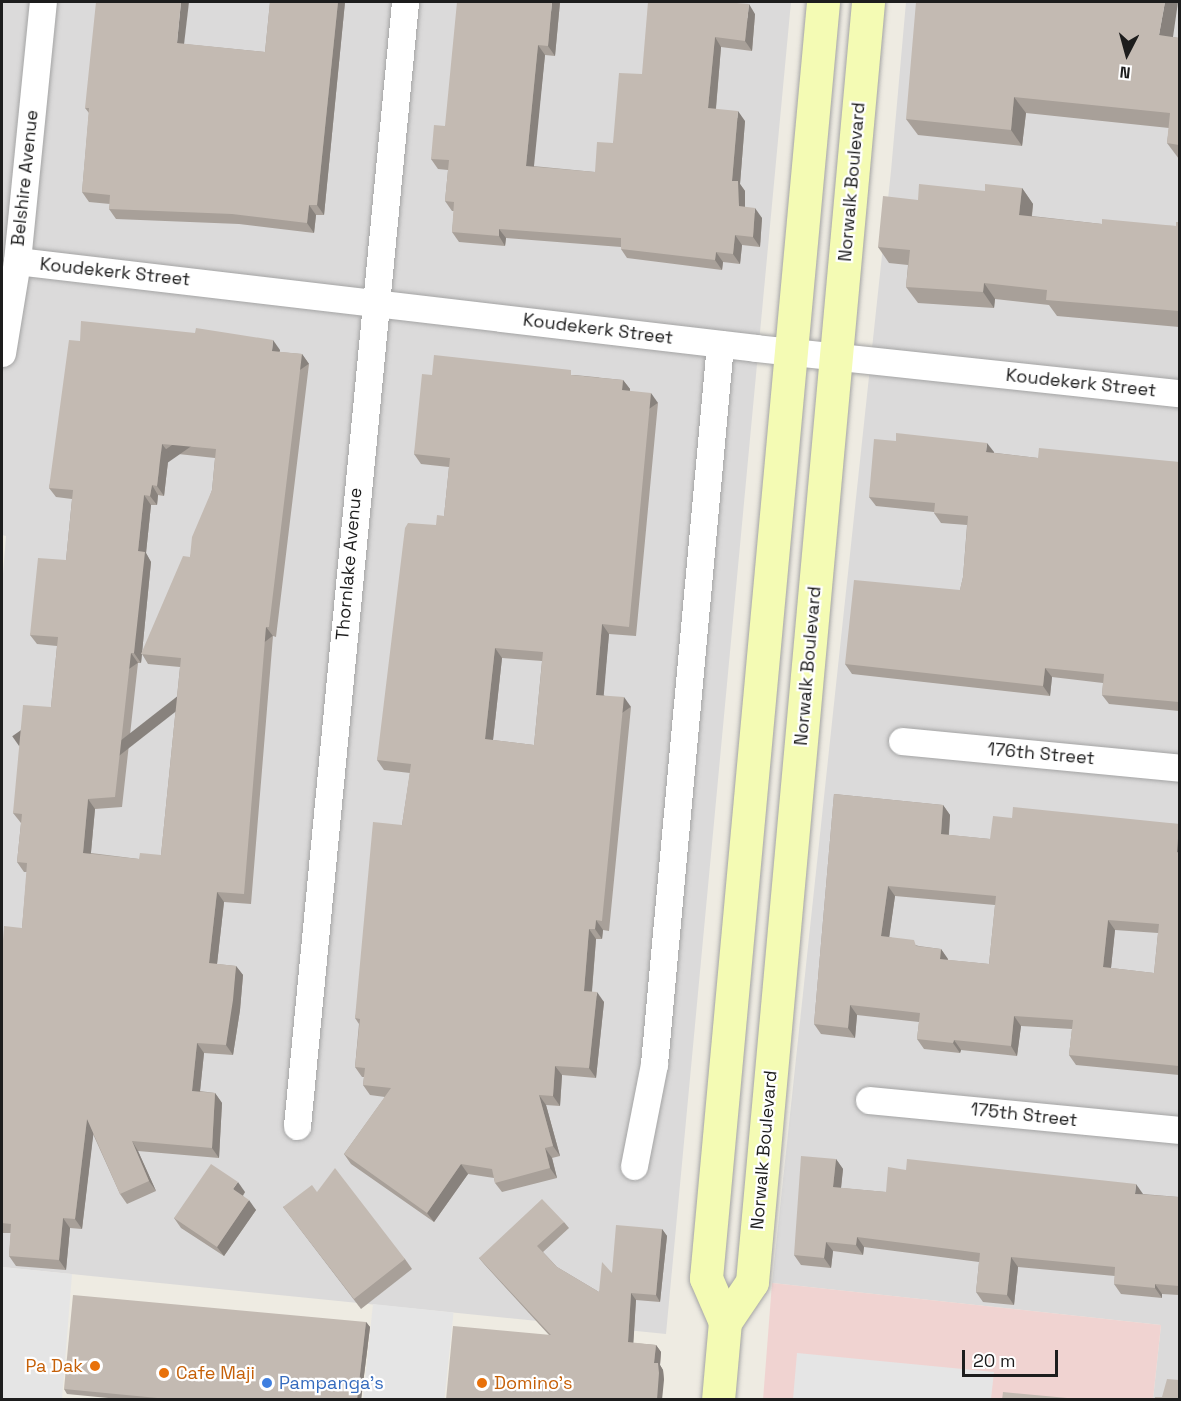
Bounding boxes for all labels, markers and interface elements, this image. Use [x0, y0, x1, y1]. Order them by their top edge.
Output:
north arrow [1097, 24, 1157, 84]
text: N [1119, 61, 1132, 83]
street label: Norwalk Boulevard [834, 101, 870, 263]
street label: Belshire Avenue [7, 109, 43, 247]
street label: Koudekerk Street [39, 253, 191, 291]
street label: Koudekerk Street [522, 309, 674, 349]
street label: Koudekerk Street [1005, 364, 1157, 402]
street label: Thornlake Avenue [332, 487, 366, 641]
street label: Norwalk Boulevard [790, 585, 826, 747]
street label: 176th Street [987, 739, 1095, 769]
street label: Norwalk Boulevard [746, 1069, 782, 1231]
street label: 175th Street [969, 1099, 1079, 1131]
scale bar [965, 1338, 1061, 1376]
text: 20 m [973, 1349, 1016, 1372]
place label: Pa Dak [25, 1355, 83, 1377]
marker: Pa Dak [88, 1359, 102, 1373]
place label: Cafe Maji [176, 1362, 255, 1384]
marker: Cafe Maji [157, 1366, 171, 1380]
place label: Pampanga's [279, 1372, 384, 1394]
place label: Domino's [494, 1372, 572, 1394]
marker: Pampanga's [260, 1376, 274, 1390]
marker: Domino's [475, 1376, 489, 1390]

